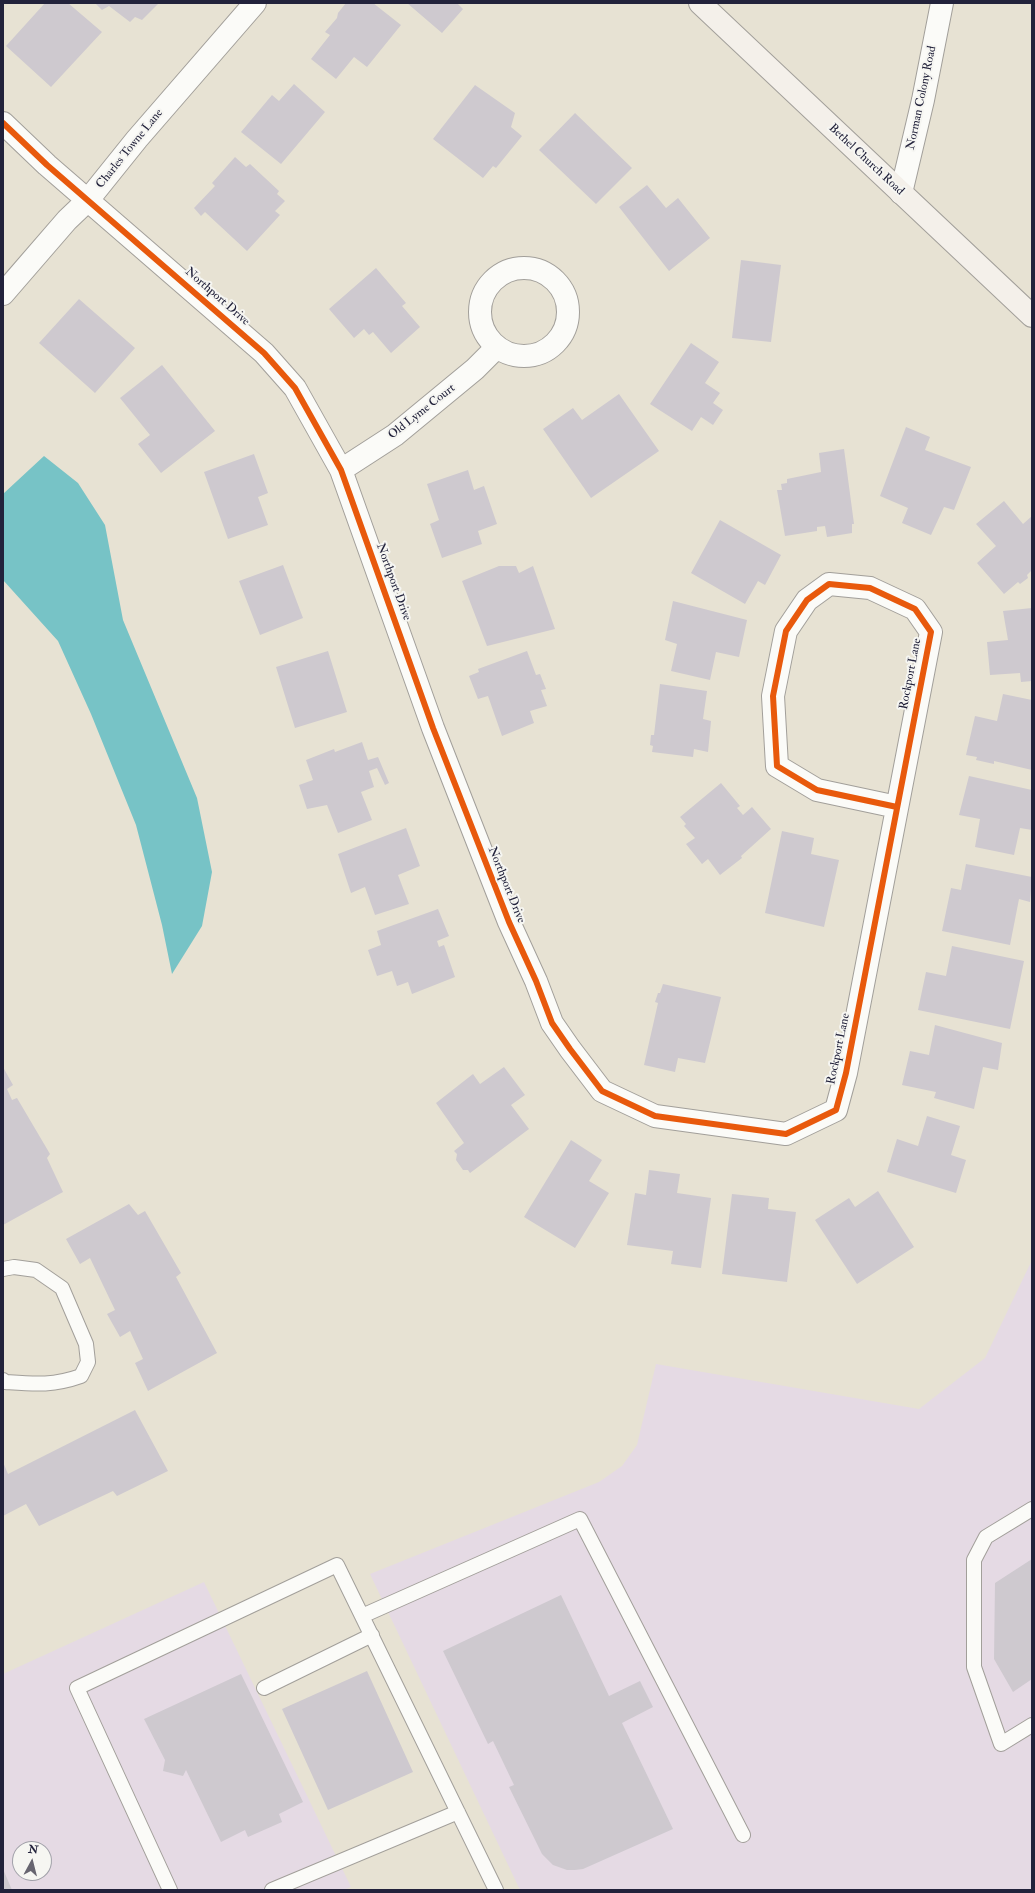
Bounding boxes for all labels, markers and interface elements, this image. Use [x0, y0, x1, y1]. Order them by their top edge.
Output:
street label: Norman Colony Road [904, 45, 940, 151]
street label: Charles Towne Lane [94, 106, 166, 192]
street label: Bethel Church Road [825, 121, 907, 199]
street label: Northport Drive [182, 265, 252, 329]
street label: Old Lyme Court [386, 381, 458, 443]
street label: Northport Drive [372, 541, 414, 623]
street label: Rockport Lane [897, 637, 925, 711]
street label: Northport Drive [484, 845, 528, 925]
street label: Rockport Lane [824, 1012, 854, 1086]
north arrow [12, 1841, 52, 1881]
text: N [28, 1843, 39, 1857]

